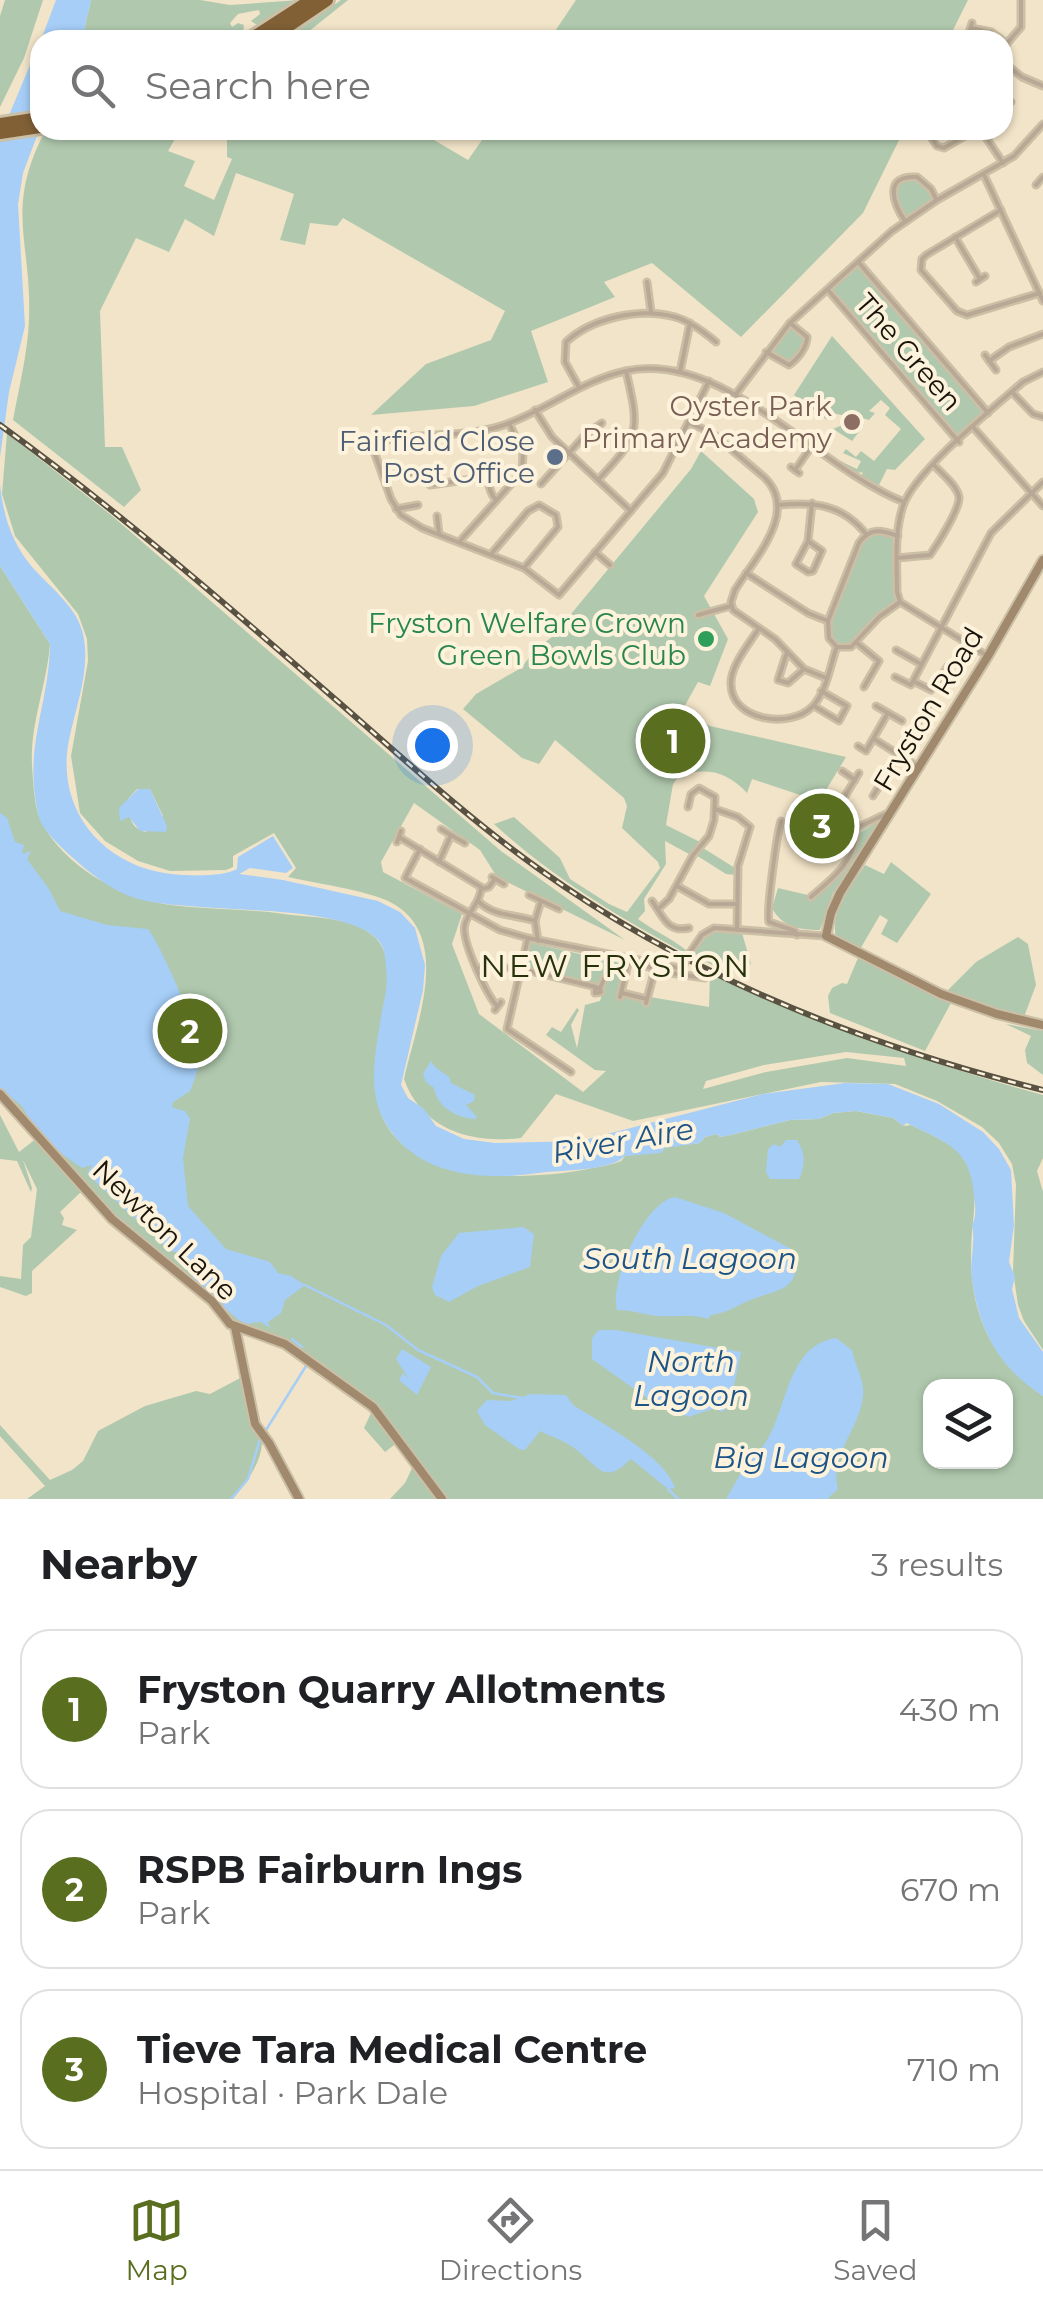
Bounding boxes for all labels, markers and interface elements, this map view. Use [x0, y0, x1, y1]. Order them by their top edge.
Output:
search box [30, 30, 1013, 140]
icon: search [65, 58, 120, 113]
text: Search here [145, 62, 371, 109]
street label: The Green [849, 286, 969, 418]
place label: Oyster Park Primary Academy [582, 389, 833, 455]
marker: Oyster Park Primary Academy [841, 411, 863, 433]
place label: Fairfield Close Post Office [339, 424, 535, 490]
marker: Fairfield Close Post Office [544, 446, 566, 468]
place label: Fryston Welfare Crown Green Bowls Club [368, 606, 686, 672]
street label: Fryston Road [866, 621, 990, 797]
marker: Fryston Welfare Crown Green Bowls Club [695, 628, 717, 650]
pin: 1 [640, 704, 706, 778]
your location [407, 720, 458, 771]
pin: 3 [790, 788, 854, 864]
district label: NEW FRYSTON [480, 946, 752, 985]
pin: 2 [158, 994, 222, 1068]
water label: River Aire [549, 1110, 697, 1171]
street label: Newton Lane [86, 1153, 244, 1307]
water label: South Lagoon [583, 1240, 797, 1277]
water label: North Lagoon [633, 1343, 749, 1414]
map controls [923, 1379, 1013, 1469]
button: layers [923, 1379, 1013, 1469]
water label: Big Lagoon [713, 1439, 889, 1476]
text: Nearby [40, 1538, 197, 1590]
text: 3 results [871, 1545, 1003, 1584]
text: Fryston Quarry Allotments [137, 1666, 666, 1713]
text: 1 [68, 1690, 81, 1729]
text: 430 m [899, 1690, 1001, 1729]
text: Park [137, 1713, 210, 1752]
text: RSPB Fairburn Ings [137, 1846, 523, 1893]
text: 2 [65, 1870, 84, 1909]
text: 670 m [900, 1870, 1001, 1909]
text: Park [137, 1893, 210, 1932]
text: Tieve Tara Medical Centre [137, 2026, 647, 2073]
text: 3 [65, 2050, 84, 2089]
text: 710 m [907, 2050, 1001, 2089]
text: Hospital · Park Dale [137, 2073, 448, 2112]
tab: Map [126, 2193, 188, 2287]
tab: Directions [439, 2193, 582, 2287]
tab: Saved [833, 2193, 917, 2287]

